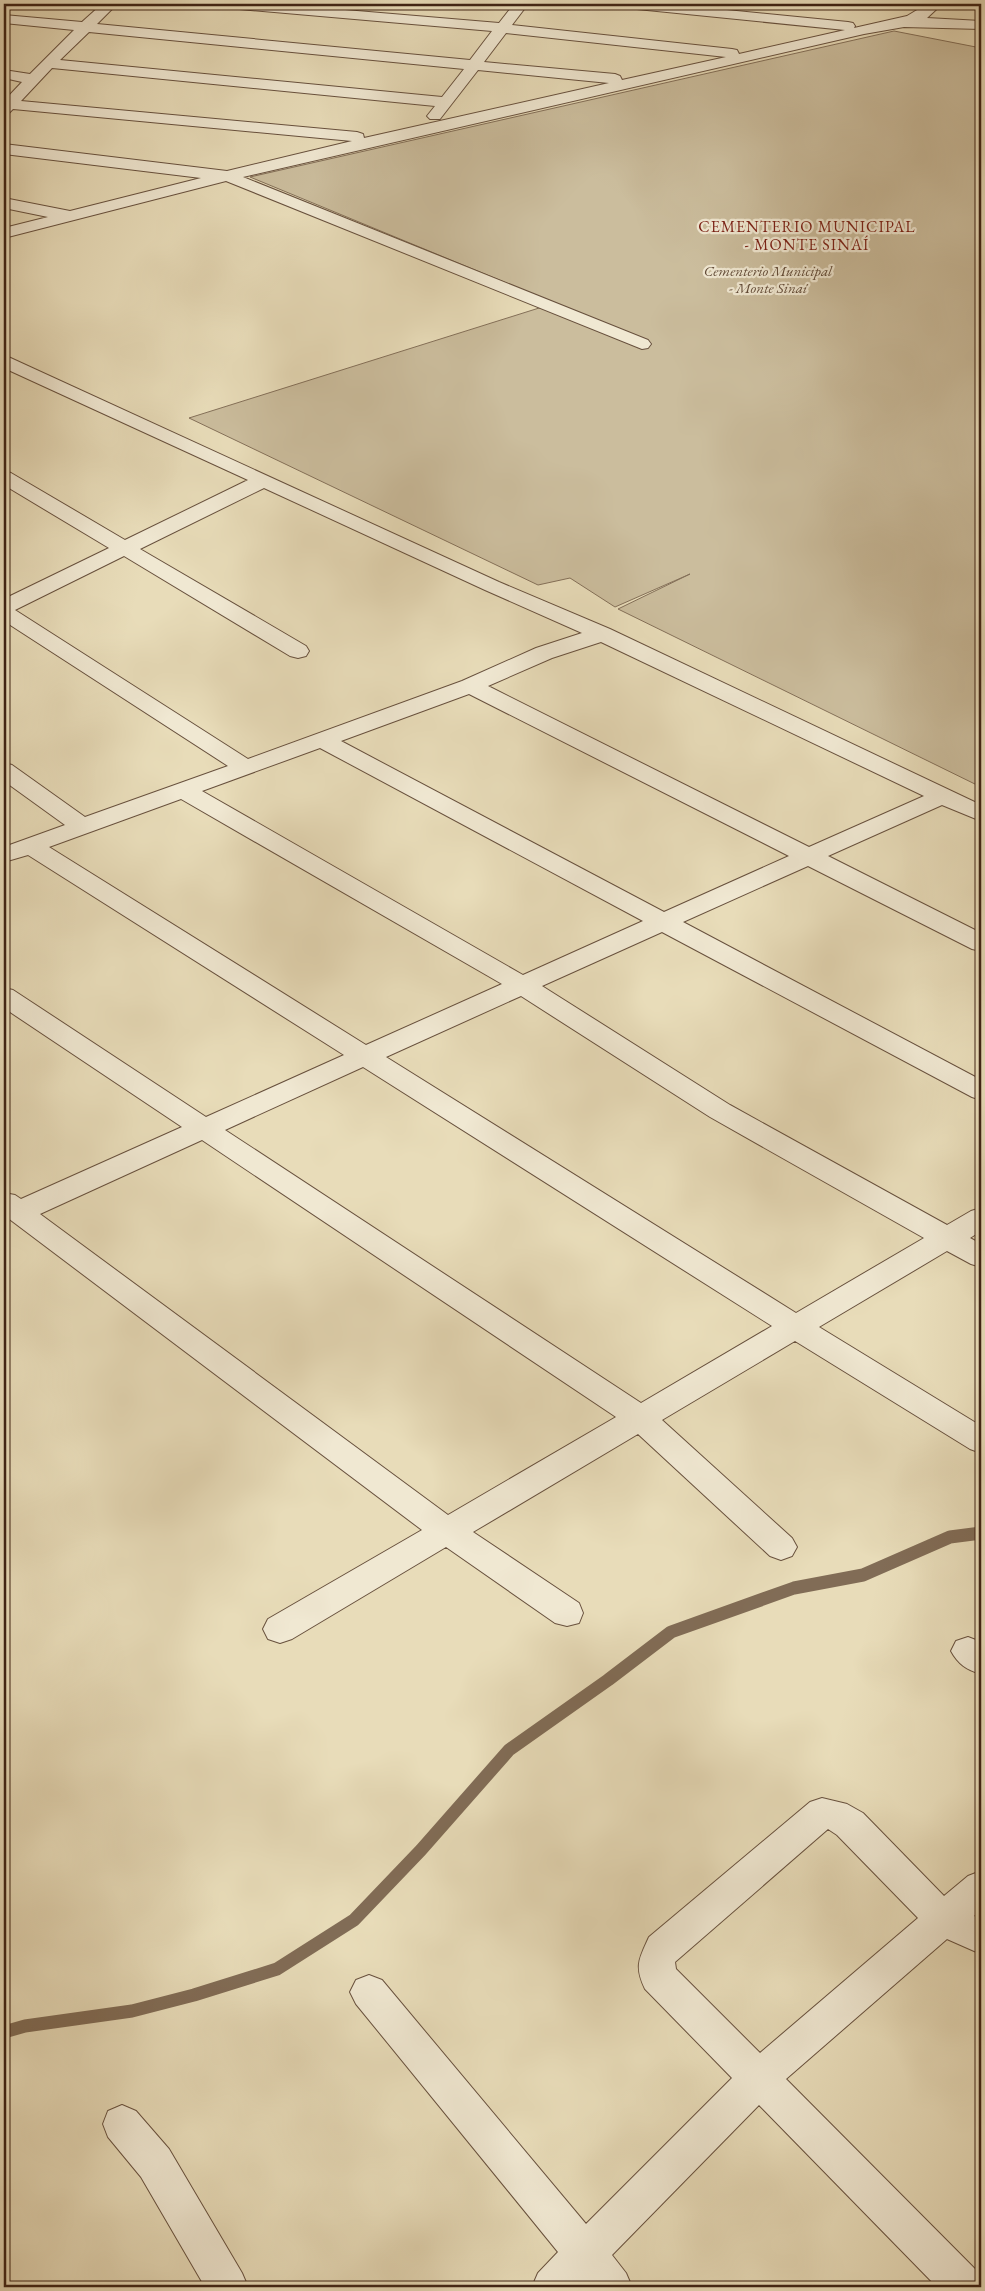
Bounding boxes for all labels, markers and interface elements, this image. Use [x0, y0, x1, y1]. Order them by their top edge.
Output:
district label: CEMENTERIO MUNICIPAL - MONTE SINAÍ [698, 216, 916, 255]
park label: Cementerio Municipal - Monte Sinaí [704, 261, 833, 297]

